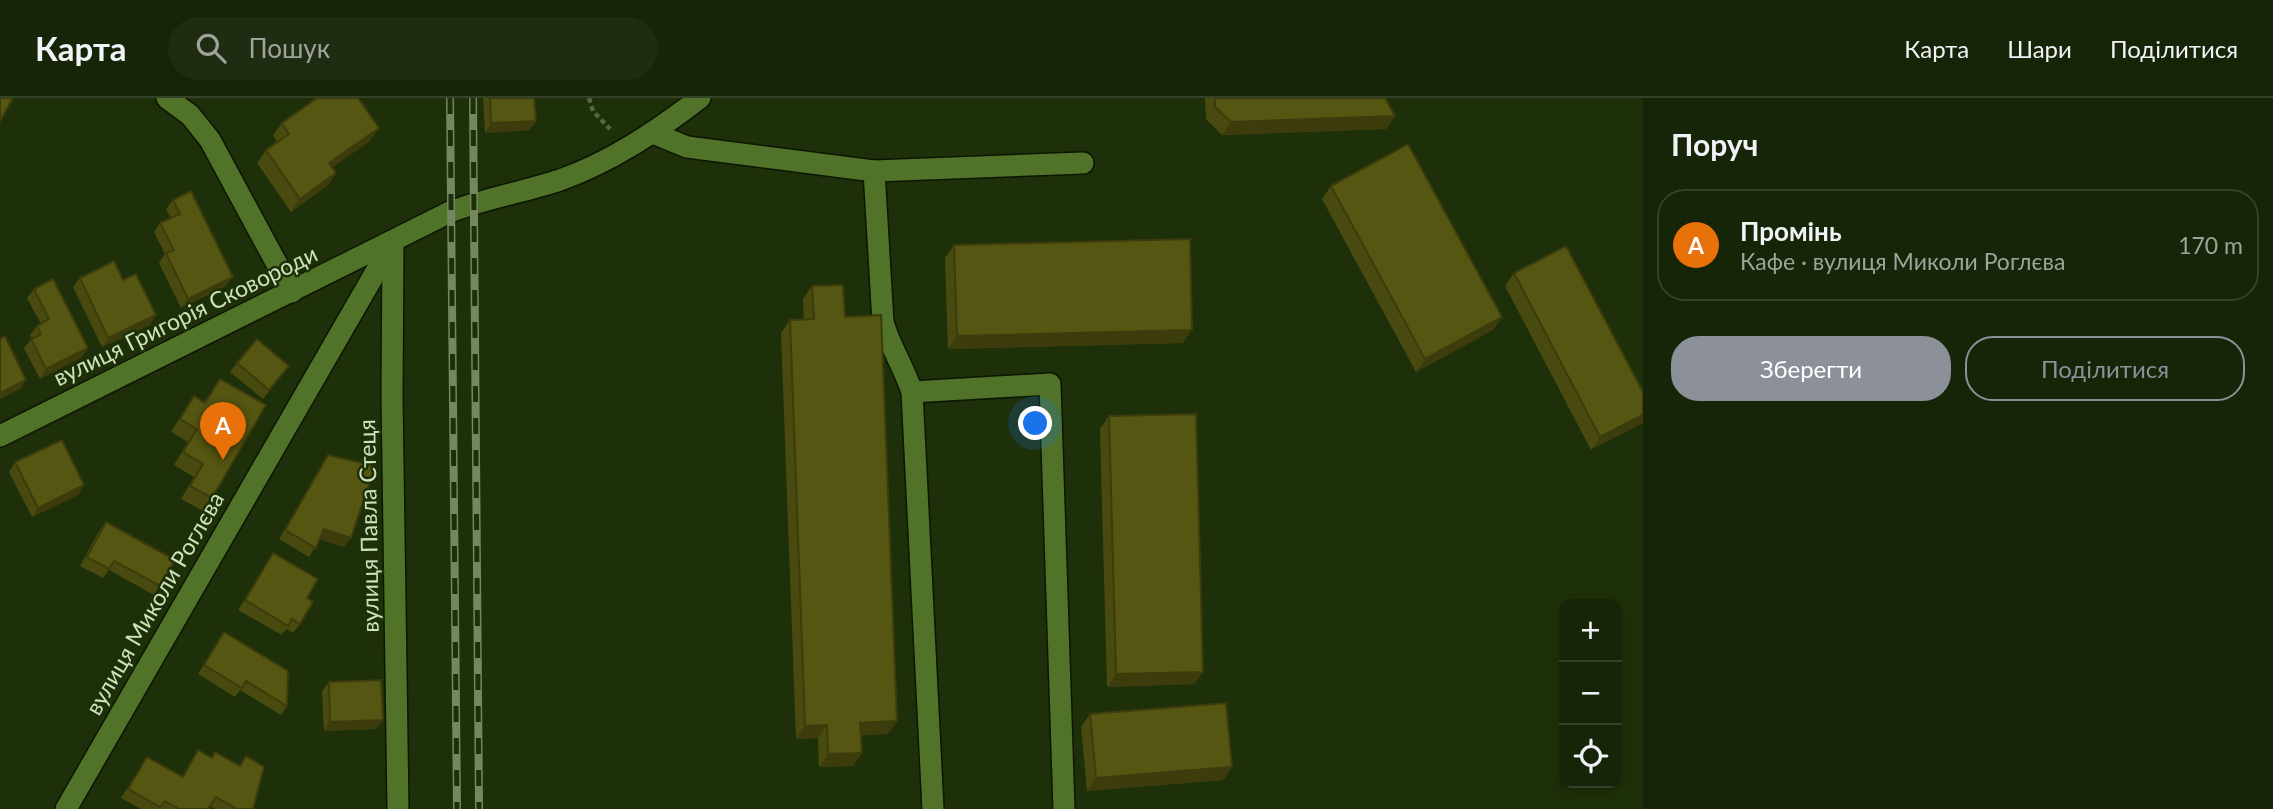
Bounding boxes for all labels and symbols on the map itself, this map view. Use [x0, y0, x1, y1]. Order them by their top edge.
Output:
street label: вулиця Григорія Сковороди [48, 239, 322, 391]
pin: A [200, 402, 246, 460]
your location [1018, 406, 1052, 440]
street label: вулиця Павла Стеця [352, 419, 384, 633]
street label: вулиця Миколи Роглєва [79, 487, 229, 719]

